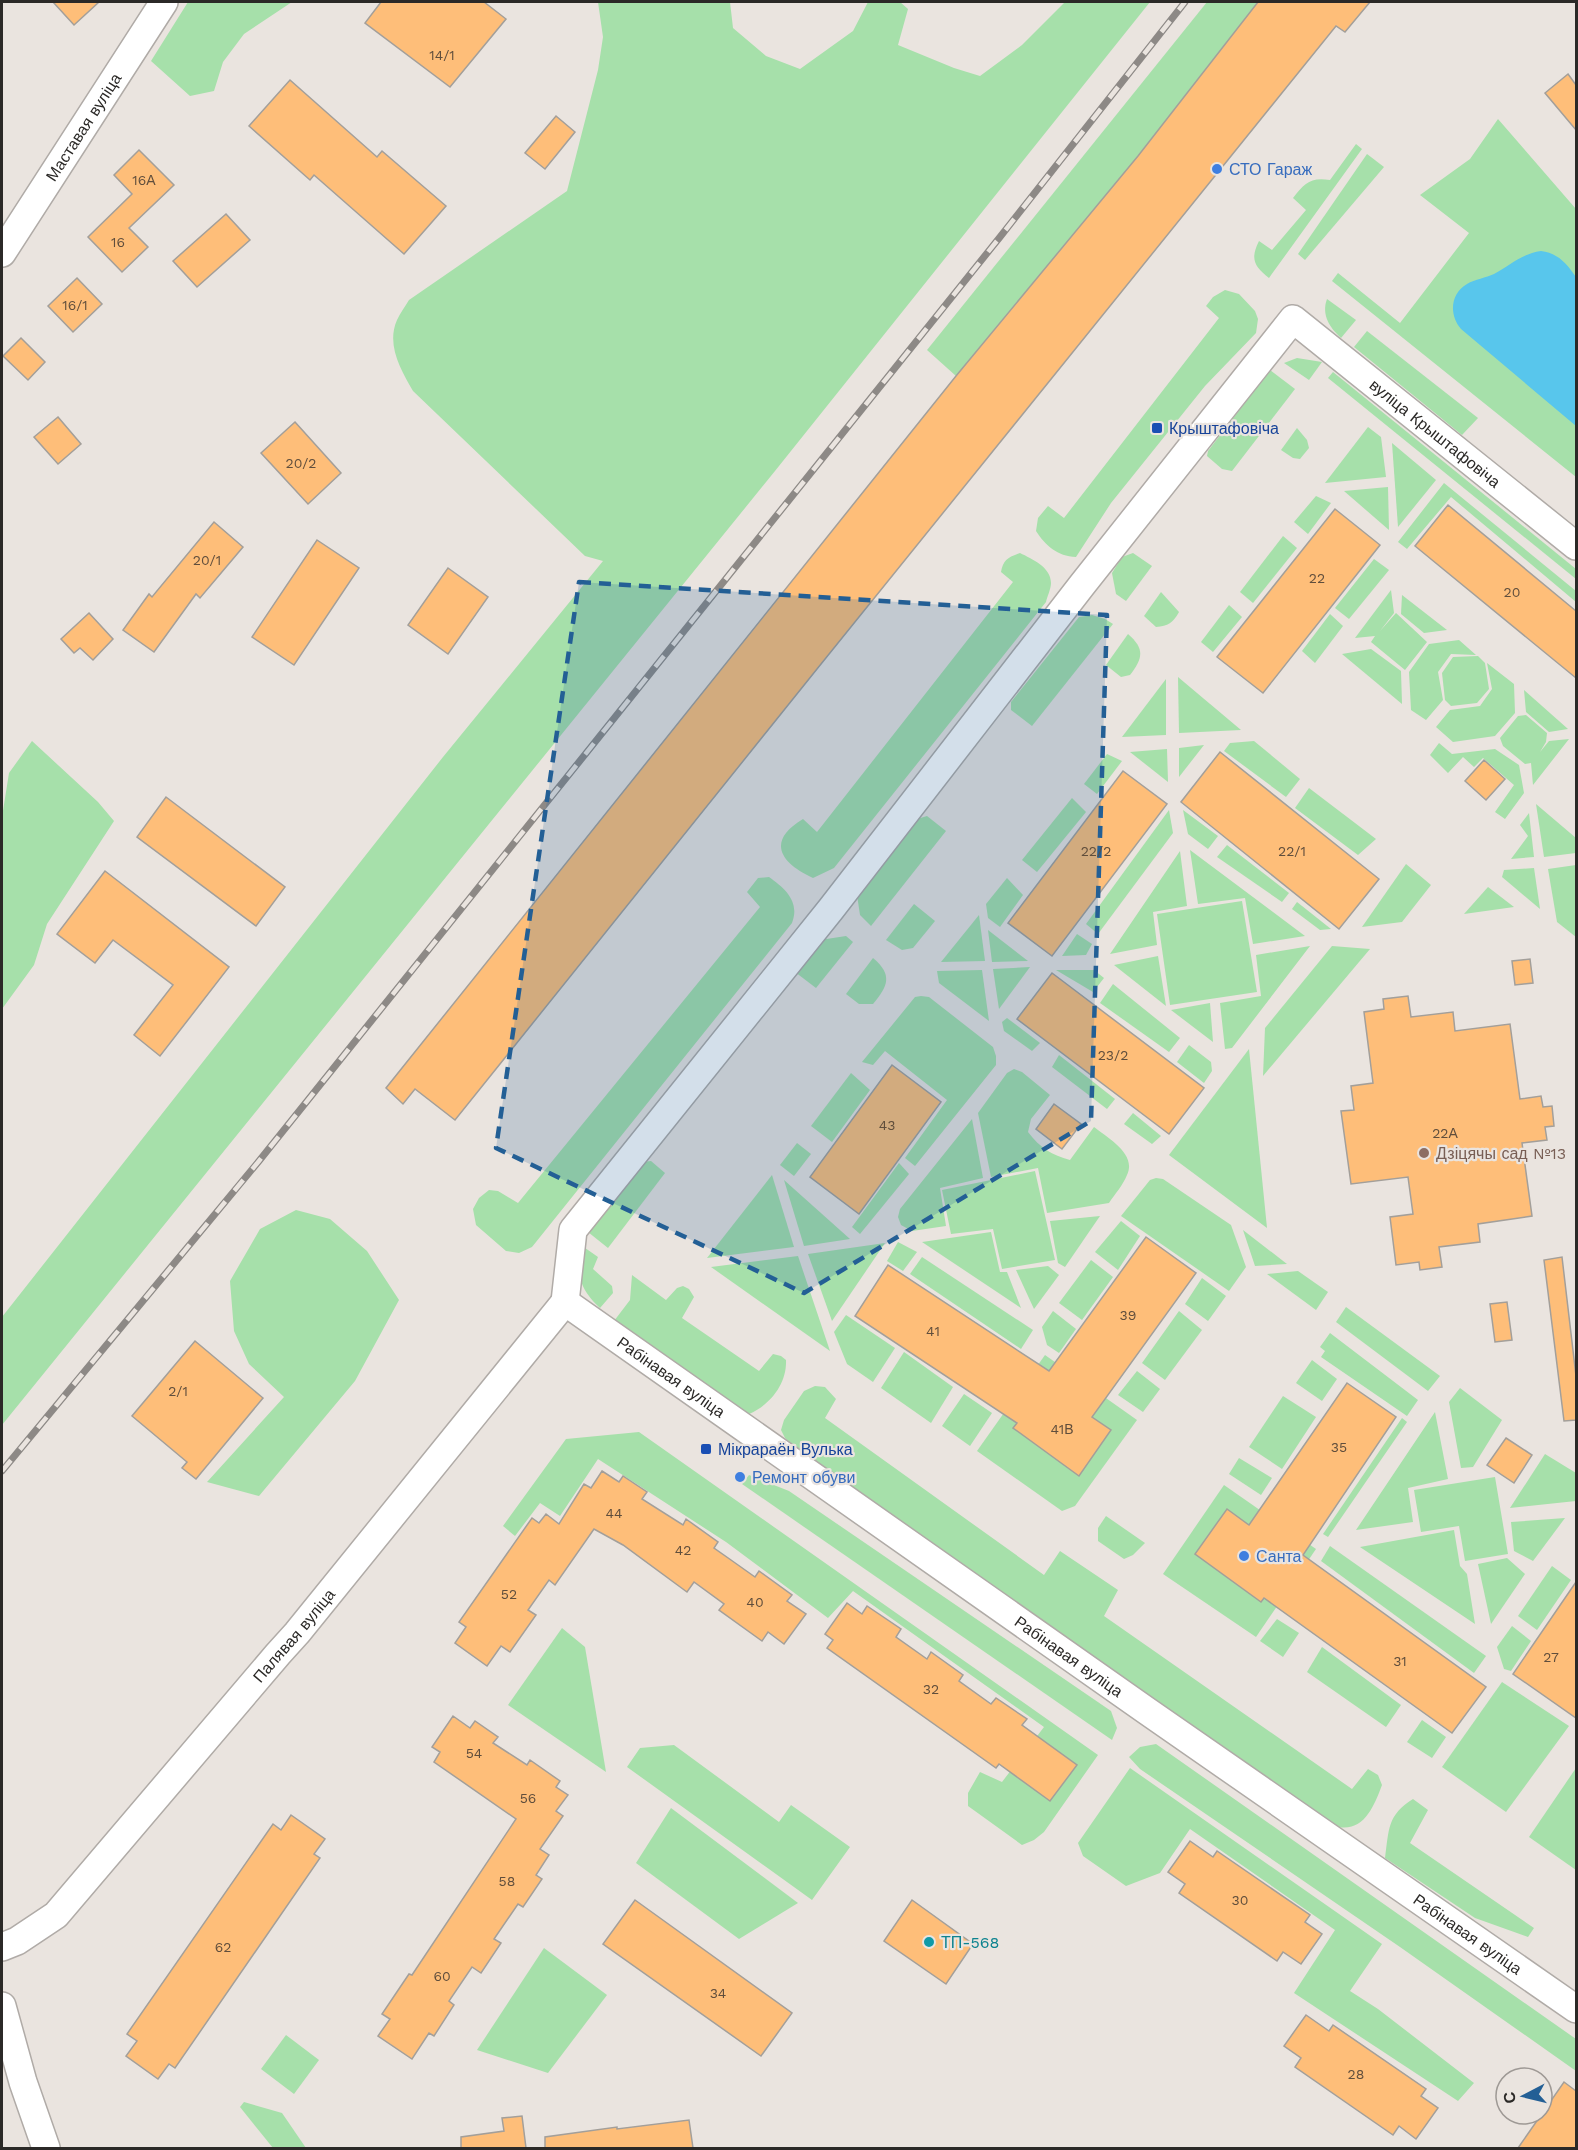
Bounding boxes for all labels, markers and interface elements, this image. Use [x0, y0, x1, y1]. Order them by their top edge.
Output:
house number: 14/1 [429, 47, 455, 63]
street label: Маставая вуліца [42, 69, 125, 184]
place label: СТО Гараж [1229, 160, 1312, 179]
marker: СТО Гараж [1210, 162, 1224, 176]
house number: 16А [132, 172, 156, 188]
house number: 16 [111, 234, 125, 250]
house number: 16/1 [62, 297, 88, 313]
street label: вуліца Крыштафовіча [1366, 375, 1505, 491]
place label: Крыштафовіча [1169, 419, 1279, 438]
marker: Крыштафовіча [1150, 421, 1164, 435]
house number: 20/2 [286, 455, 316, 471]
house number: 20/1 [193, 552, 221, 568]
house number: 22 [1309, 570, 1325, 586]
house number: 20 [1504, 584, 1520, 600]
house number: 22/2 [1081, 843, 1111, 859]
house number: 22/1 [1278, 843, 1306, 859]
house number: 23/2 [1098, 1047, 1128, 1063]
house number: 43 [879, 1117, 895, 1133]
house number: 22А [1432, 1125, 1458, 1141]
place label: Дзіцячы сад №13 [1436, 1144, 1566, 1163]
marker: Дзіцячы сад №13 [1417, 1146, 1431, 1160]
house number: 39 [1120, 1307, 1136, 1323]
house number: 41 [926, 1323, 940, 1339]
street label: Рабінавая вуліца [614, 1332, 729, 1421]
house number: 2/1 [168, 1383, 188, 1399]
house number: 41В [1050, 1421, 1074, 1437]
house number: 35 [1331, 1439, 1347, 1455]
place label: Мікрараён Вулька [718, 1440, 853, 1459]
marker: Мікрараён Вулька [699, 1442, 713, 1456]
place label: Ремонт обуви [752, 1468, 856, 1487]
marker: Ремонт обуви [733, 1470, 747, 1484]
house number: 44 [605, 1505, 623, 1521]
house number: 42 [675, 1542, 691, 1558]
place label: Санта [1256, 1547, 1302, 1566]
marker: Санта [1237, 1549, 1251, 1563]
street label: Палявая вуліца [249, 1585, 339, 1686]
house number: 52 [501, 1586, 517, 1602]
house number: 40 [746, 1594, 764, 1610]
street label: Рабінавая вуліца [1011, 1612, 1127, 1701]
house number: 27 [1543, 1649, 1559, 1665]
house number: 31 [1393, 1653, 1407, 1669]
house number: 32 [923, 1681, 939, 1697]
house number: 54 [466, 1745, 482, 1761]
house number: 56 [520, 1790, 536, 1806]
house number: 58 [499, 1873, 515, 1889]
street label: Рабінавая вуліца [1410, 1890, 1526, 1978]
house number: 30 [1232, 1892, 1248, 1908]
place label: ТП-568 [941, 1933, 999, 1952]
marker: ТП-568 [922, 1935, 936, 1949]
house number: 62 [215, 1939, 231, 1955]
house number: 60 [433, 1968, 451, 1984]
house number: 34 [710, 1985, 726, 2001]
house number: 28 [1348, 2066, 1364, 2082]
north arrow [1494, 2066, 1554, 2126]
text: С [1499, 2090, 1520, 2105]

